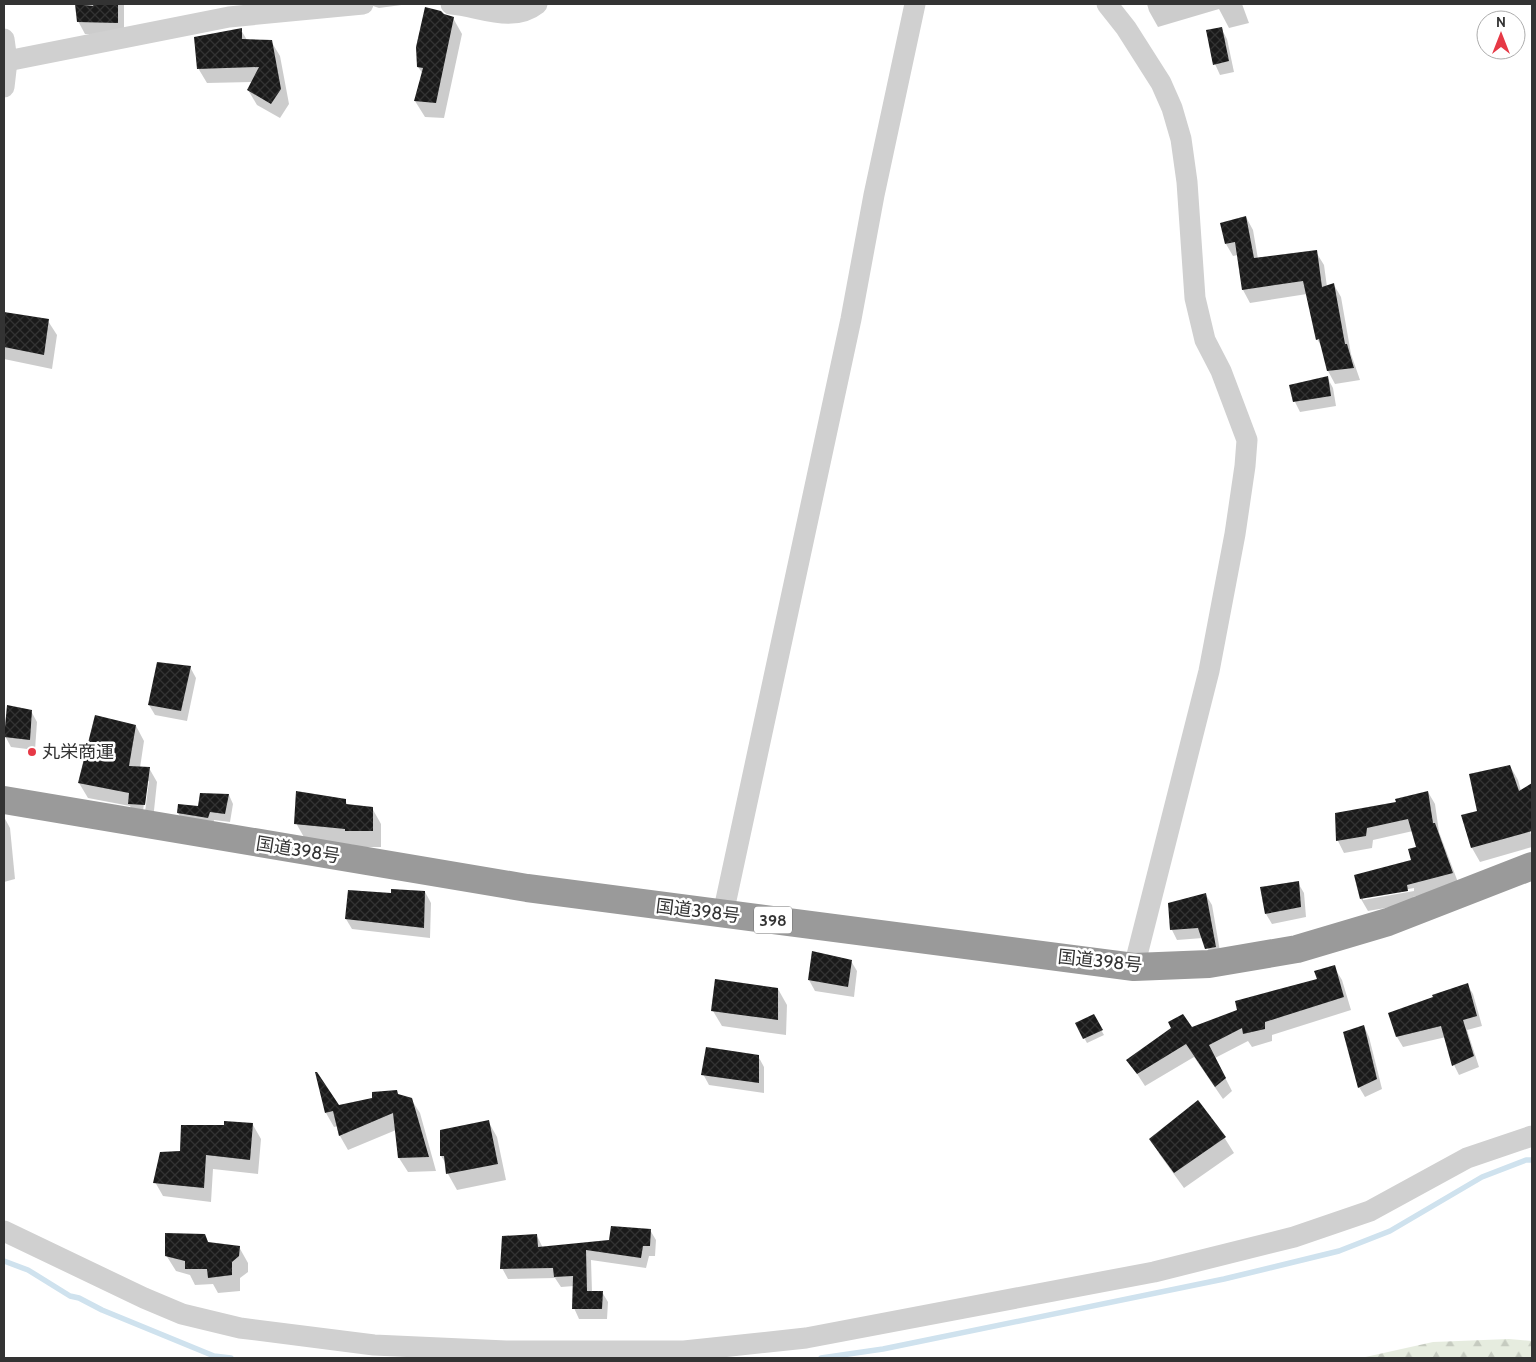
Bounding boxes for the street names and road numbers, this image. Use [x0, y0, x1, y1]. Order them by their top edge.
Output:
street label: 国道398号 [254, 832, 342, 868]
street label: 国道398号 [655, 895, 741, 927]
road number: 398 [754, 906, 792, 934]
street label: 国道398号 [1057, 946, 1143, 976]

